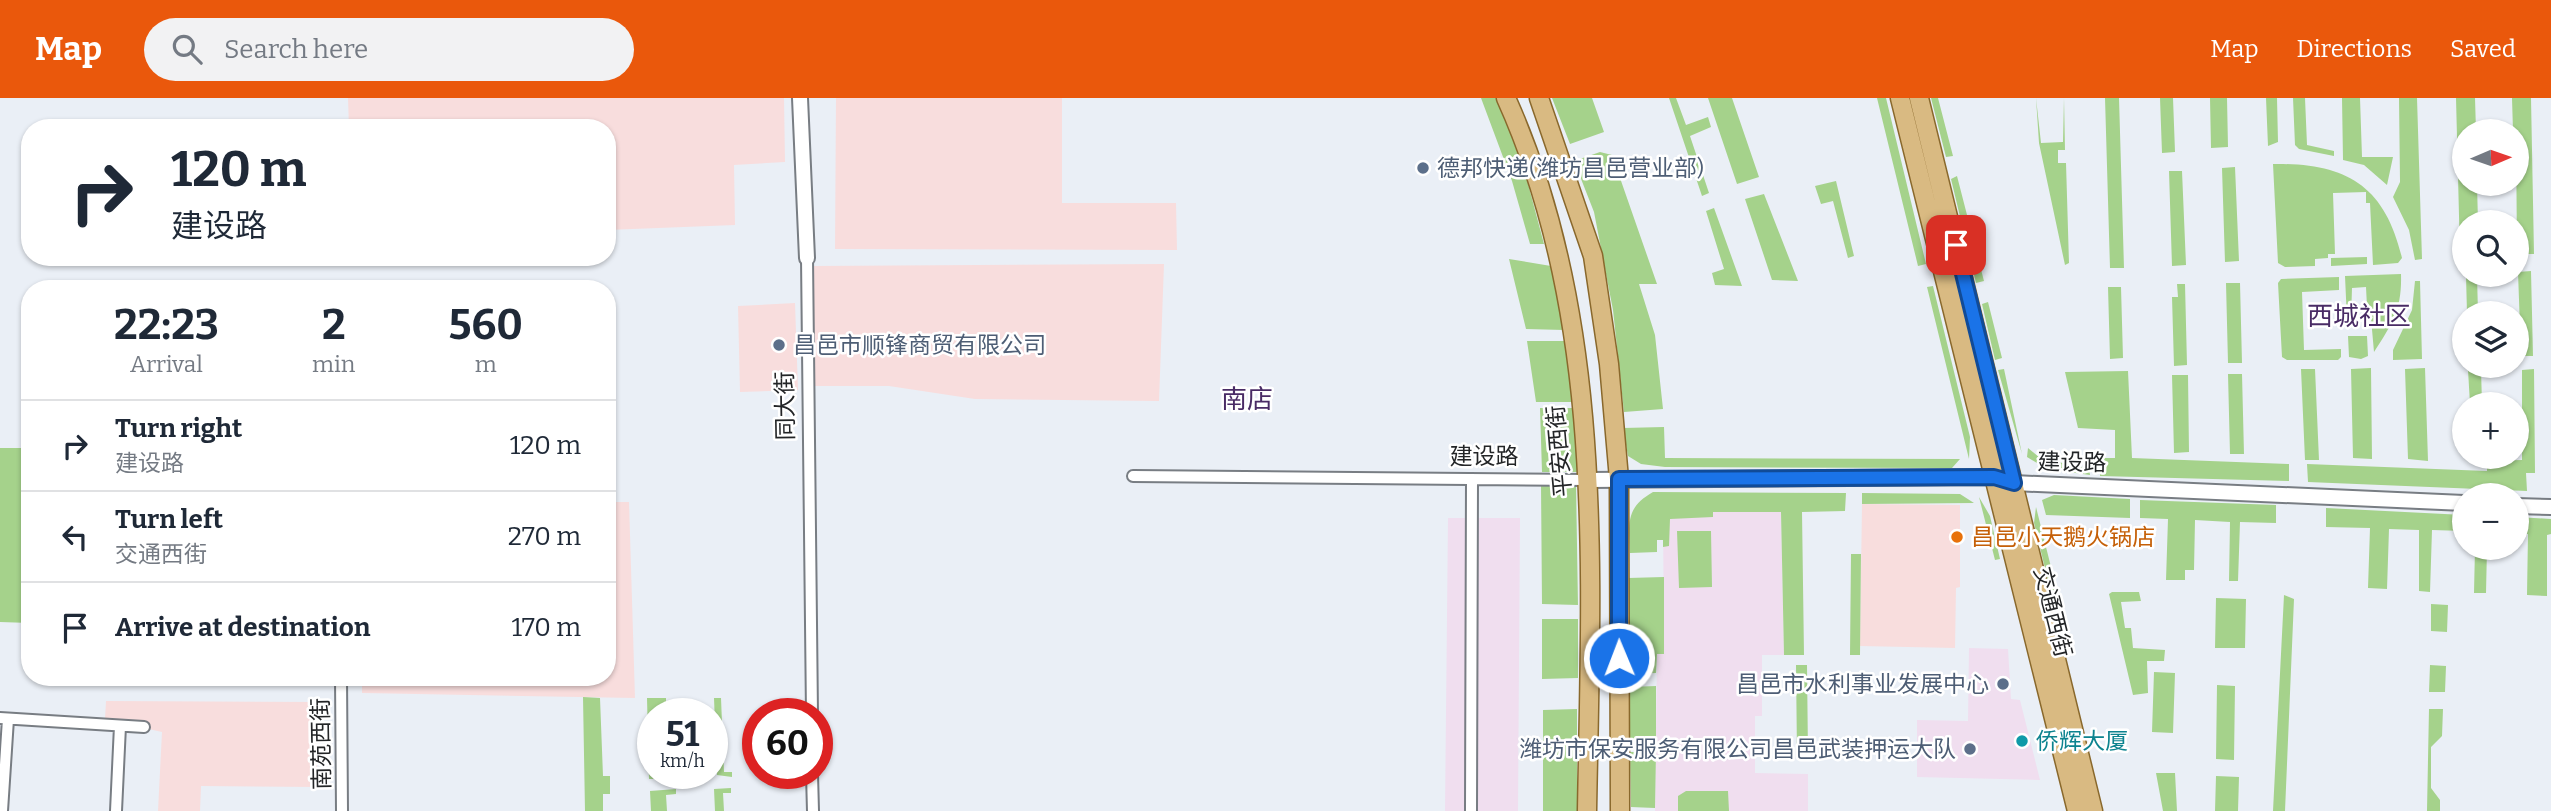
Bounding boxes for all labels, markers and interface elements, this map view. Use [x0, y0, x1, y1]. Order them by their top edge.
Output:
search box [144, 18, 634, 81]
text: Map [35, 29, 102, 69]
icon: search [168, 30, 206, 68]
text: Search here [224, 34, 368, 65]
text: Map [2210, 35, 2259, 63]
text: Directions [2297, 35, 2412, 63]
text: Saved [2450, 35, 2516, 63]
north arrow [2452, 119, 2529, 196]
map controls [2452, 119, 2529, 560]
text: 120 m [171, 140, 306, 199]
icon: right [56, 147, 147, 238]
place label: 德邦快递(潍坊昌邑营业部) [1437, 154, 1704, 182]
marker: 德邦快递(潍坊昌邑营业部) [1415, 160, 1431, 176]
text: 建设路 [171, 207, 267, 245]
button: search [2452, 210, 2529, 287]
pin [1926, 215, 1986, 275]
icon: arrive [1937, 226, 1975, 264]
text: 22:23 [114, 300, 219, 350]
text: 2 [322, 300, 346, 350]
text: 560 [448, 300, 523, 350]
district label: 西城社区 [2307, 301, 2411, 332]
button: layers [2452, 301, 2529, 378]
place label: 昌邑市顺锋商贸有限公司 [793, 331, 1046, 359]
marker: 昌邑市顺锋商贸有限公司 [771, 337, 787, 353]
text: Arrival [130, 350, 203, 378]
text: min [312, 350, 355, 378]
text: m [475, 350, 497, 378]
street label: 同大街 [770, 371, 800, 441]
district label: 南店 [1221, 384, 1273, 415]
button: + [2452, 392, 2529, 469]
street label: 平安西街 [1541, 404, 1577, 498]
text: Turn right [115, 413, 242, 444]
icon: right [56, 427, 94, 465]
text: 120 m [510, 430, 581, 461]
street label: 建设路 [1450, 442, 1519, 470]
street label: 建设路 [2037, 447, 2107, 477]
text: 建设路 [115, 449, 184, 477]
button: − [2452, 483, 2529, 560]
text: Turn left [115, 504, 223, 535]
icon: left [56, 518, 94, 556]
text: 270 m [508, 521, 581, 552]
place label: 昌邑小天鹅火锅店 [1971, 523, 2155, 551]
marker: 昌邑小天鹅火锅店 [1949, 529, 1965, 545]
text: 交通西街 [115, 540, 207, 568]
street label: 交通西街 [2028, 564, 2078, 660]
icon: arrive [56, 609, 94, 647]
text: Arrive at destination [115, 612, 370, 643]
text: 170 m [511, 612, 581, 643]
position arrow [1582, 621, 1656, 695]
place label: 昌邑市水利事业发展中心 [1736, 670, 1989, 698]
marker: 昌邑市水利事业发展中心 [1995, 676, 2011, 692]
street label: 南苑西街 [306, 698, 336, 790]
speed limit sign: 60 [742, 698, 833, 789]
text: 51 [666, 713, 699, 755]
place label: 侨辉大厦 [2036, 727, 2128, 755]
marker: 侨辉大厦 [2014, 733, 2030, 749]
place label: 潍坊市保安服务有限公司昌邑武装押运大队 [1519, 735, 1956, 763]
marker: 潍坊市保安服务有限公司昌邑武装押运大队 [1962, 741, 1978, 757]
text: km/h [660, 750, 705, 772]

